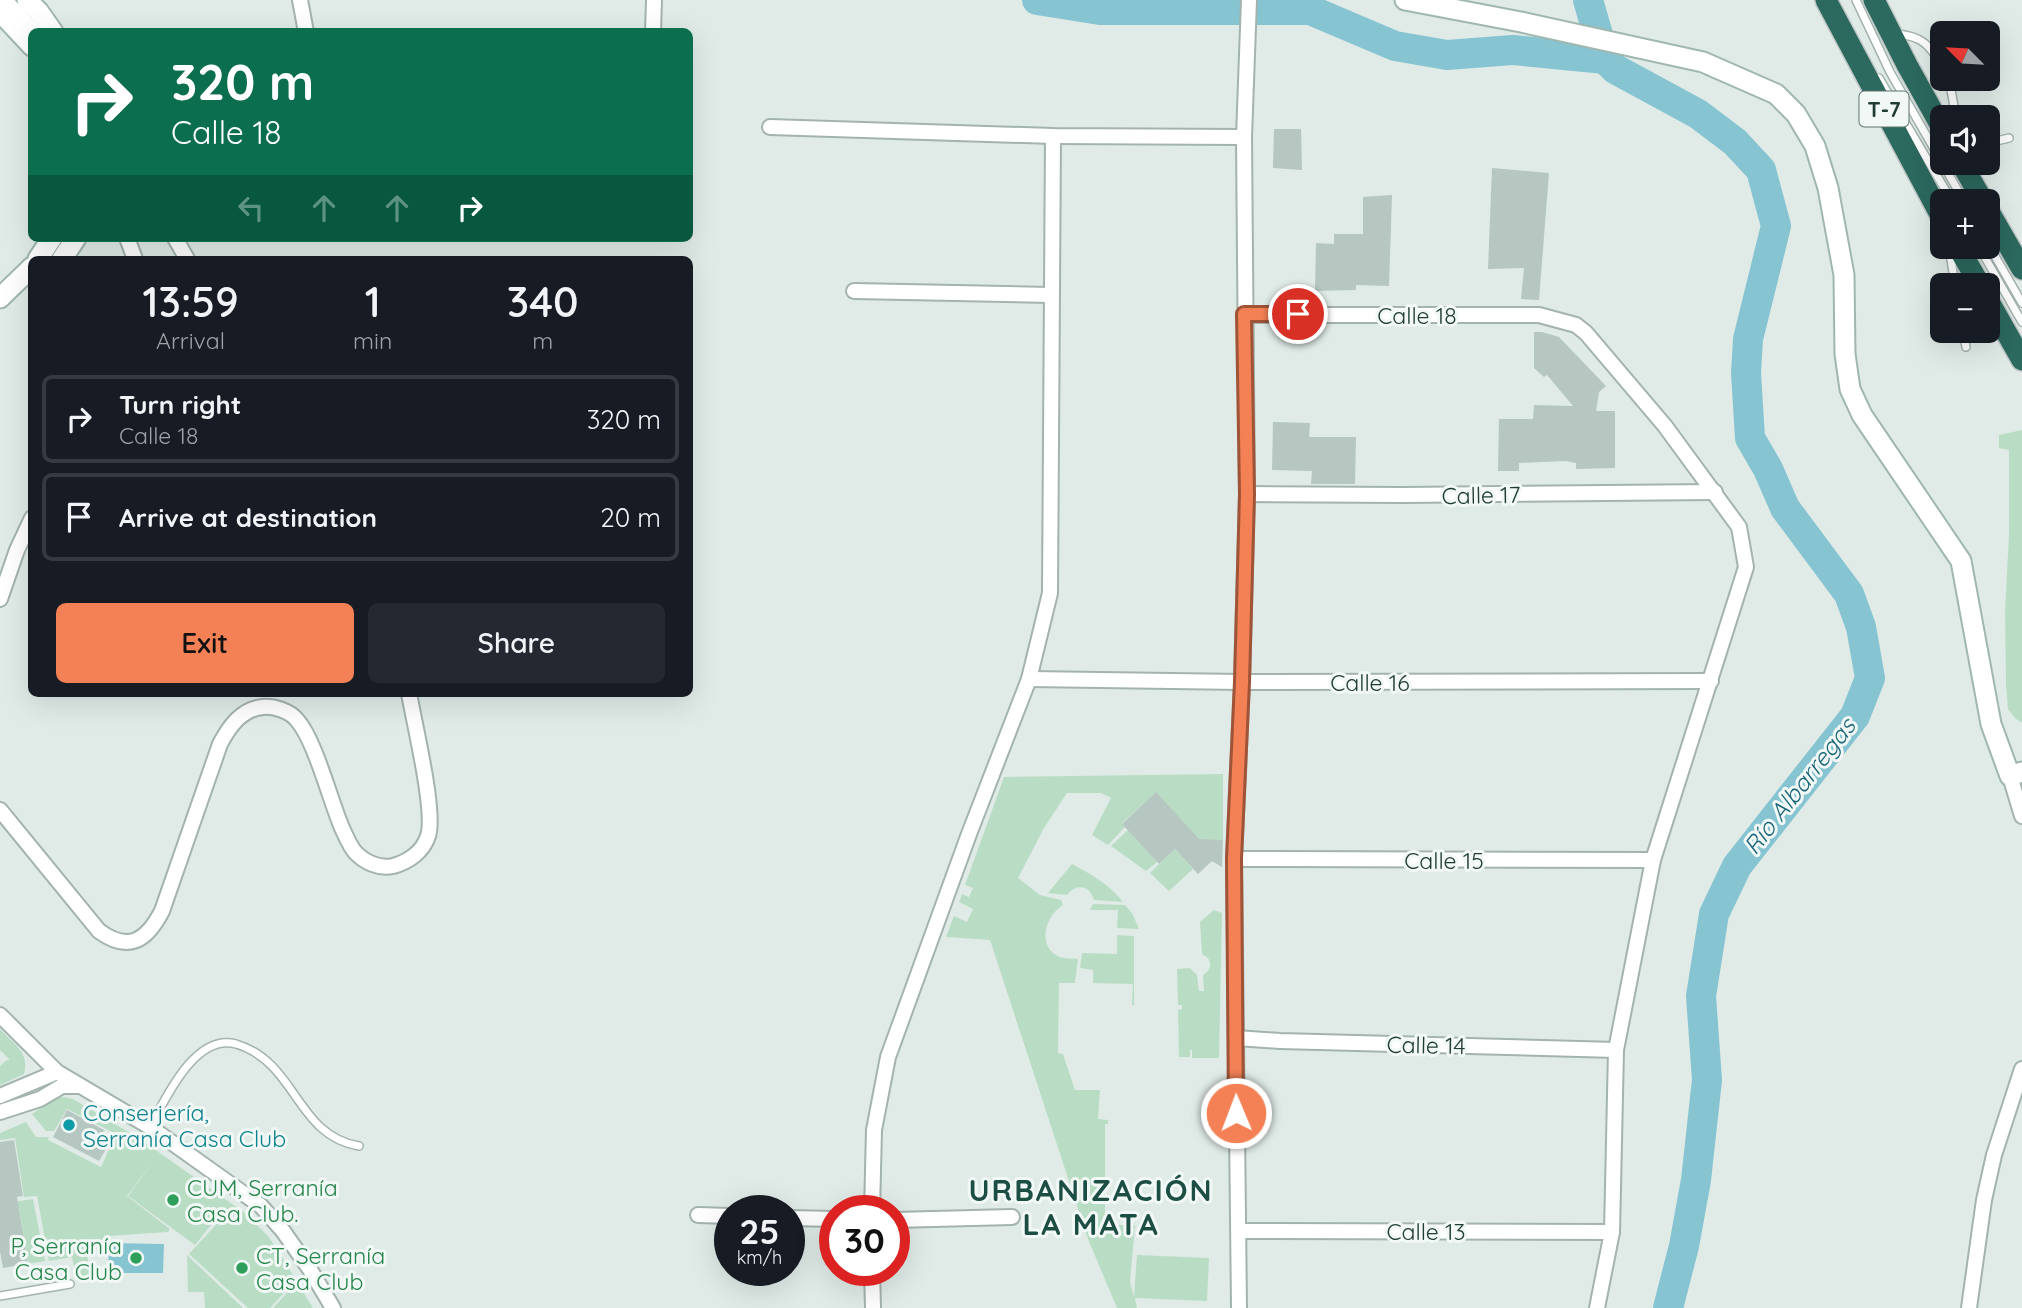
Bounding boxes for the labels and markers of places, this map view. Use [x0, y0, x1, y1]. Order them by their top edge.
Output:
pin [1268, 284, 1328, 344]
place label: Conserjería, Serranía Casa Club [83, 1098, 286, 1153]
marker: Conserjería, Serranía Casa Club [61, 1117, 77, 1133]
place label: CUM, Serranía Casa Club. [187, 1173, 338, 1228]
marker: CUM, Serranía Casa Club. [165, 1192, 181, 1208]
place label: P, Serranía Casa Club [10, 1231, 122, 1286]
place label: CT, Serranía Casa Club [256, 1241, 385, 1296]
marker: P, Serranía Casa Club [128, 1250, 144, 1266]
marker: CT, Serranía Casa Club [234, 1260, 250, 1276]

